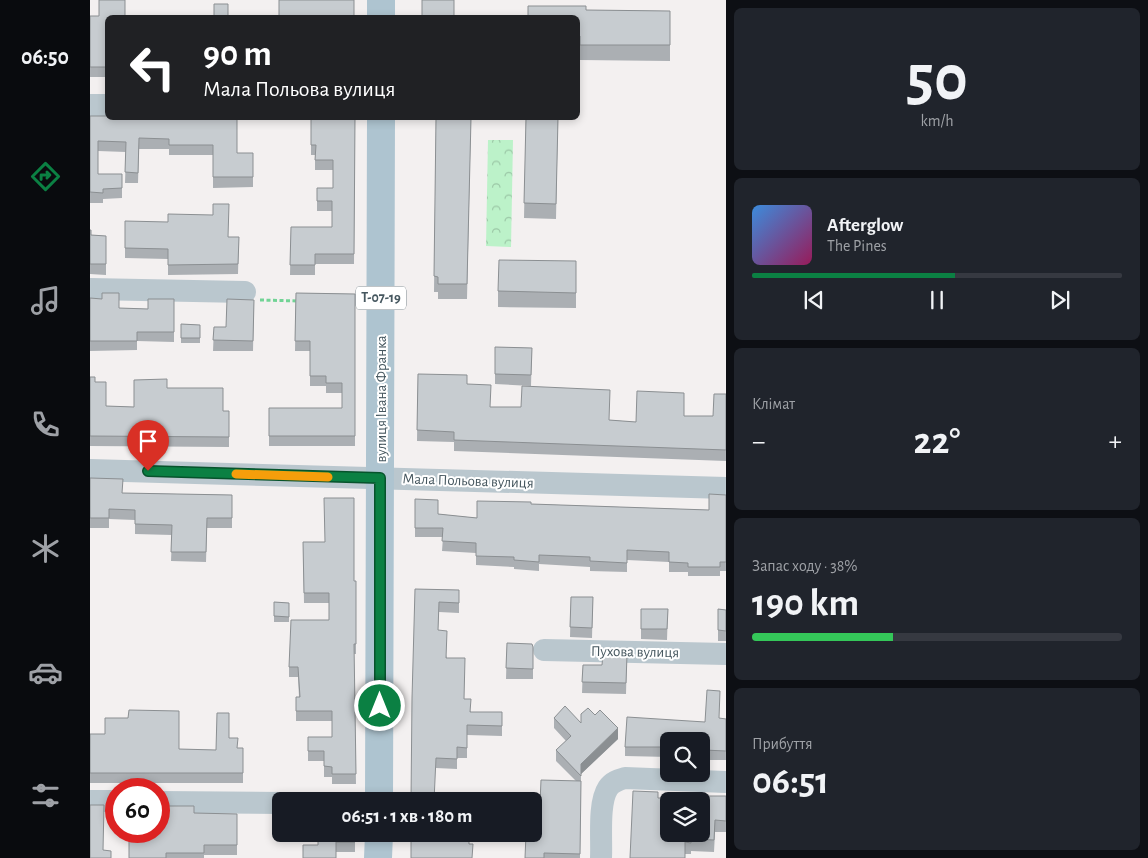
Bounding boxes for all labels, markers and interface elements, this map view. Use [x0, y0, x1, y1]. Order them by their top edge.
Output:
icon: left [120, 35, 185, 100]
text: 90 m [203, 37, 272, 72]
text: 06:50 [21, 46, 69, 68]
text: 50 [906, 47, 968, 112]
text: Мала Польова вулиця [203, 78, 396, 100]
text: km/h [920, 113, 954, 129]
icon: directions [28, 159, 63, 194]
text: Afterglow [827, 216, 903, 235]
text: The Pines [827, 238, 887, 254]
icon: music [28, 283, 63, 318]
road number: Т-07-19 [356, 286, 406, 310]
icon: previous [800, 286, 828, 314]
icon: pause [923, 286, 951, 314]
icon: next [1046, 286, 1074, 314]
street label: вулиця Івана Франка [374, 335, 389, 463]
text: Клімат [752, 396, 795, 412]
icon: phone [28, 407, 63, 442]
pin [127, 420, 169, 471]
text: 22° [914, 423, 960, 461]
icon: arrive [134, 427, 162, 455]
text: − [752, 428, 765, 456]
text: + [1109, 428, 1122, 456]
street label: Мала Польова вулиця [402, 471, 534, 491]
icon: climate [28, 531, 63, 566]
text: Запас ходу · 38% [752, 558, 858, 574]
text: 190 km [752, 585, 859, 623]
street label: Пухова вулиця [591, 644, 679, 660]
icon: car [28, 655, 63, 690]
position arrow [353, 679, 405, 731]
map controls [660, 732, 710, 842]
button: search [660, 732, 710, 782]
text: Прибуття [752, 736, 813, 752]
text: 06:51 [752, 763, 829, 801]
icon: filters [28, 778, 63, 813]
speed limit sign: 60 [105, 778, 170, 843]
button: layers [660, 792, 710, 842]
text: 06:51 · 1 хв · 180 m [342, 807, 472, 826]

